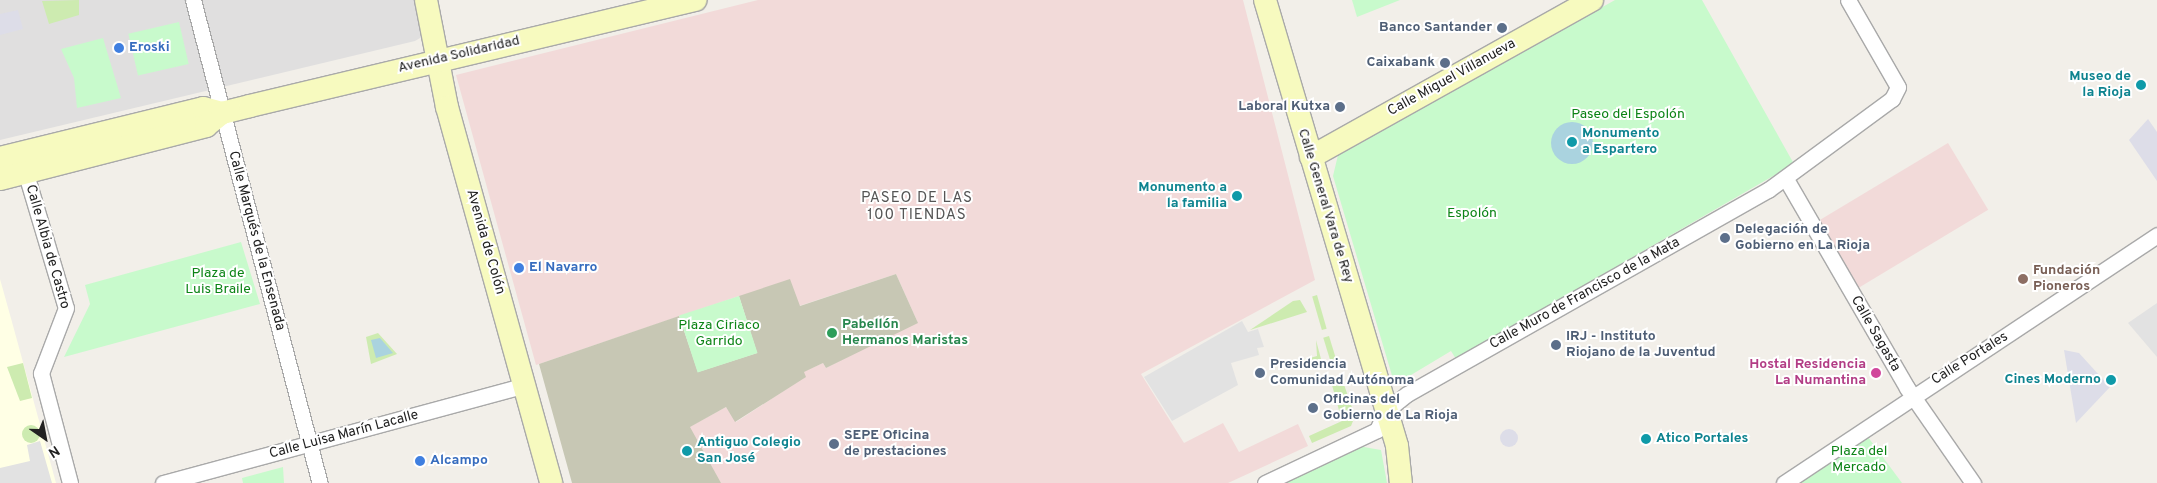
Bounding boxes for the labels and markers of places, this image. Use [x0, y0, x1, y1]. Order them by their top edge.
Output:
place label: Banco Santander [1379, 20, 1492, 36]
marker: Banco Santander [1496, 22, 1508, 34]
place label: Eroski [129, 40, 170, 56]
marker: Eroski [113, 42, 125, 54]
place label: Caixabank [1366, 55, 1435, 71]
marker: Caixabank [1439, 57, 1451, 69]
place label: Museo de la Rioja [2069, 69, 2131, 102]
marker: Museo de la Rioja [2135, 79, 2147, 91]
place label: Laboral Kutxa [1238, 99, 1330, 115]
marker: Laboral Kutxa [1334, 101, 1346, 113]
place label: Monumento a Espartero [1582, 126, 1659, 158]
marker: Monumento a Espartero [1566, 136, 1578, 148]
place label: Monumento a la familia [1138, 180, 1227, 212]
marker: Monumento a la familia [1231, 190, 1243, 202]
place label: Delegación de Gobierno en La Rioja [1735, 222, 1870, 254]
marker: Delegación de Gobierno en La Rioja [1719, 232, 1731, 244]
place label: El Navarro [529, 260, 597, 276]
marker: El Navarro [513, 262, 525, 274]
place label: Fundación Pioneros [2033, 263, 2100, 296]
marker: Fundación Pioneros [2017, 273, 2029, 285]
place label: Pabellón Hermanos Maristas [842, 317, 968, 350]
marker: Pabellón Hermanos Maristas [826, 327, 838, 339]
place label: IRJ - Instituto Riojano de la Juventud [1566, 329, 1716, 362]
marker: IRJ - Instituto Riojano de la Juventud [1550, 339, 1562, 351]
place label: Presidencia Comunidad Autónoma [1270, 357, 1415, 390]
place label: Hostal Residencia La Numantina [1749, 357, 1866, 390]
marker: Presidencia Comunidad Autónoma [1254, 367, 1266, 379]
marker: Hostal Residencia La Numantina [1870, 367, 1882, 379]
place label: Cines Moderno [2004, 372, 2101, 388]
marker: Cines Moderno [2105, 374, 2117, 386]
place label: Oficinas del Gobierno de La Rioja [1323, 392, 1458, 424]
marker: Oficinas del Gobierno de La Rioja [1307, 402, 1319, 414]
place label: SEPE Oficina de prestaciones [844, 428, 947, 461]
place label: Atico Portales [1656, 431, 1748, 447]
marker: Atico Portales [1640, 433, 1652, 445]
place label: Antiguo Colegio San José [697, 435, 801, 468]
marker: SEPE Oficina de prestaciones [828, 438, 840, 450]
marker: Antiguo Colegio San José [681, 445, 693, 457]
place label: Alcampo [430, 453, 488, 469]
marker: Alcampo [414, 455, 426, 467]

